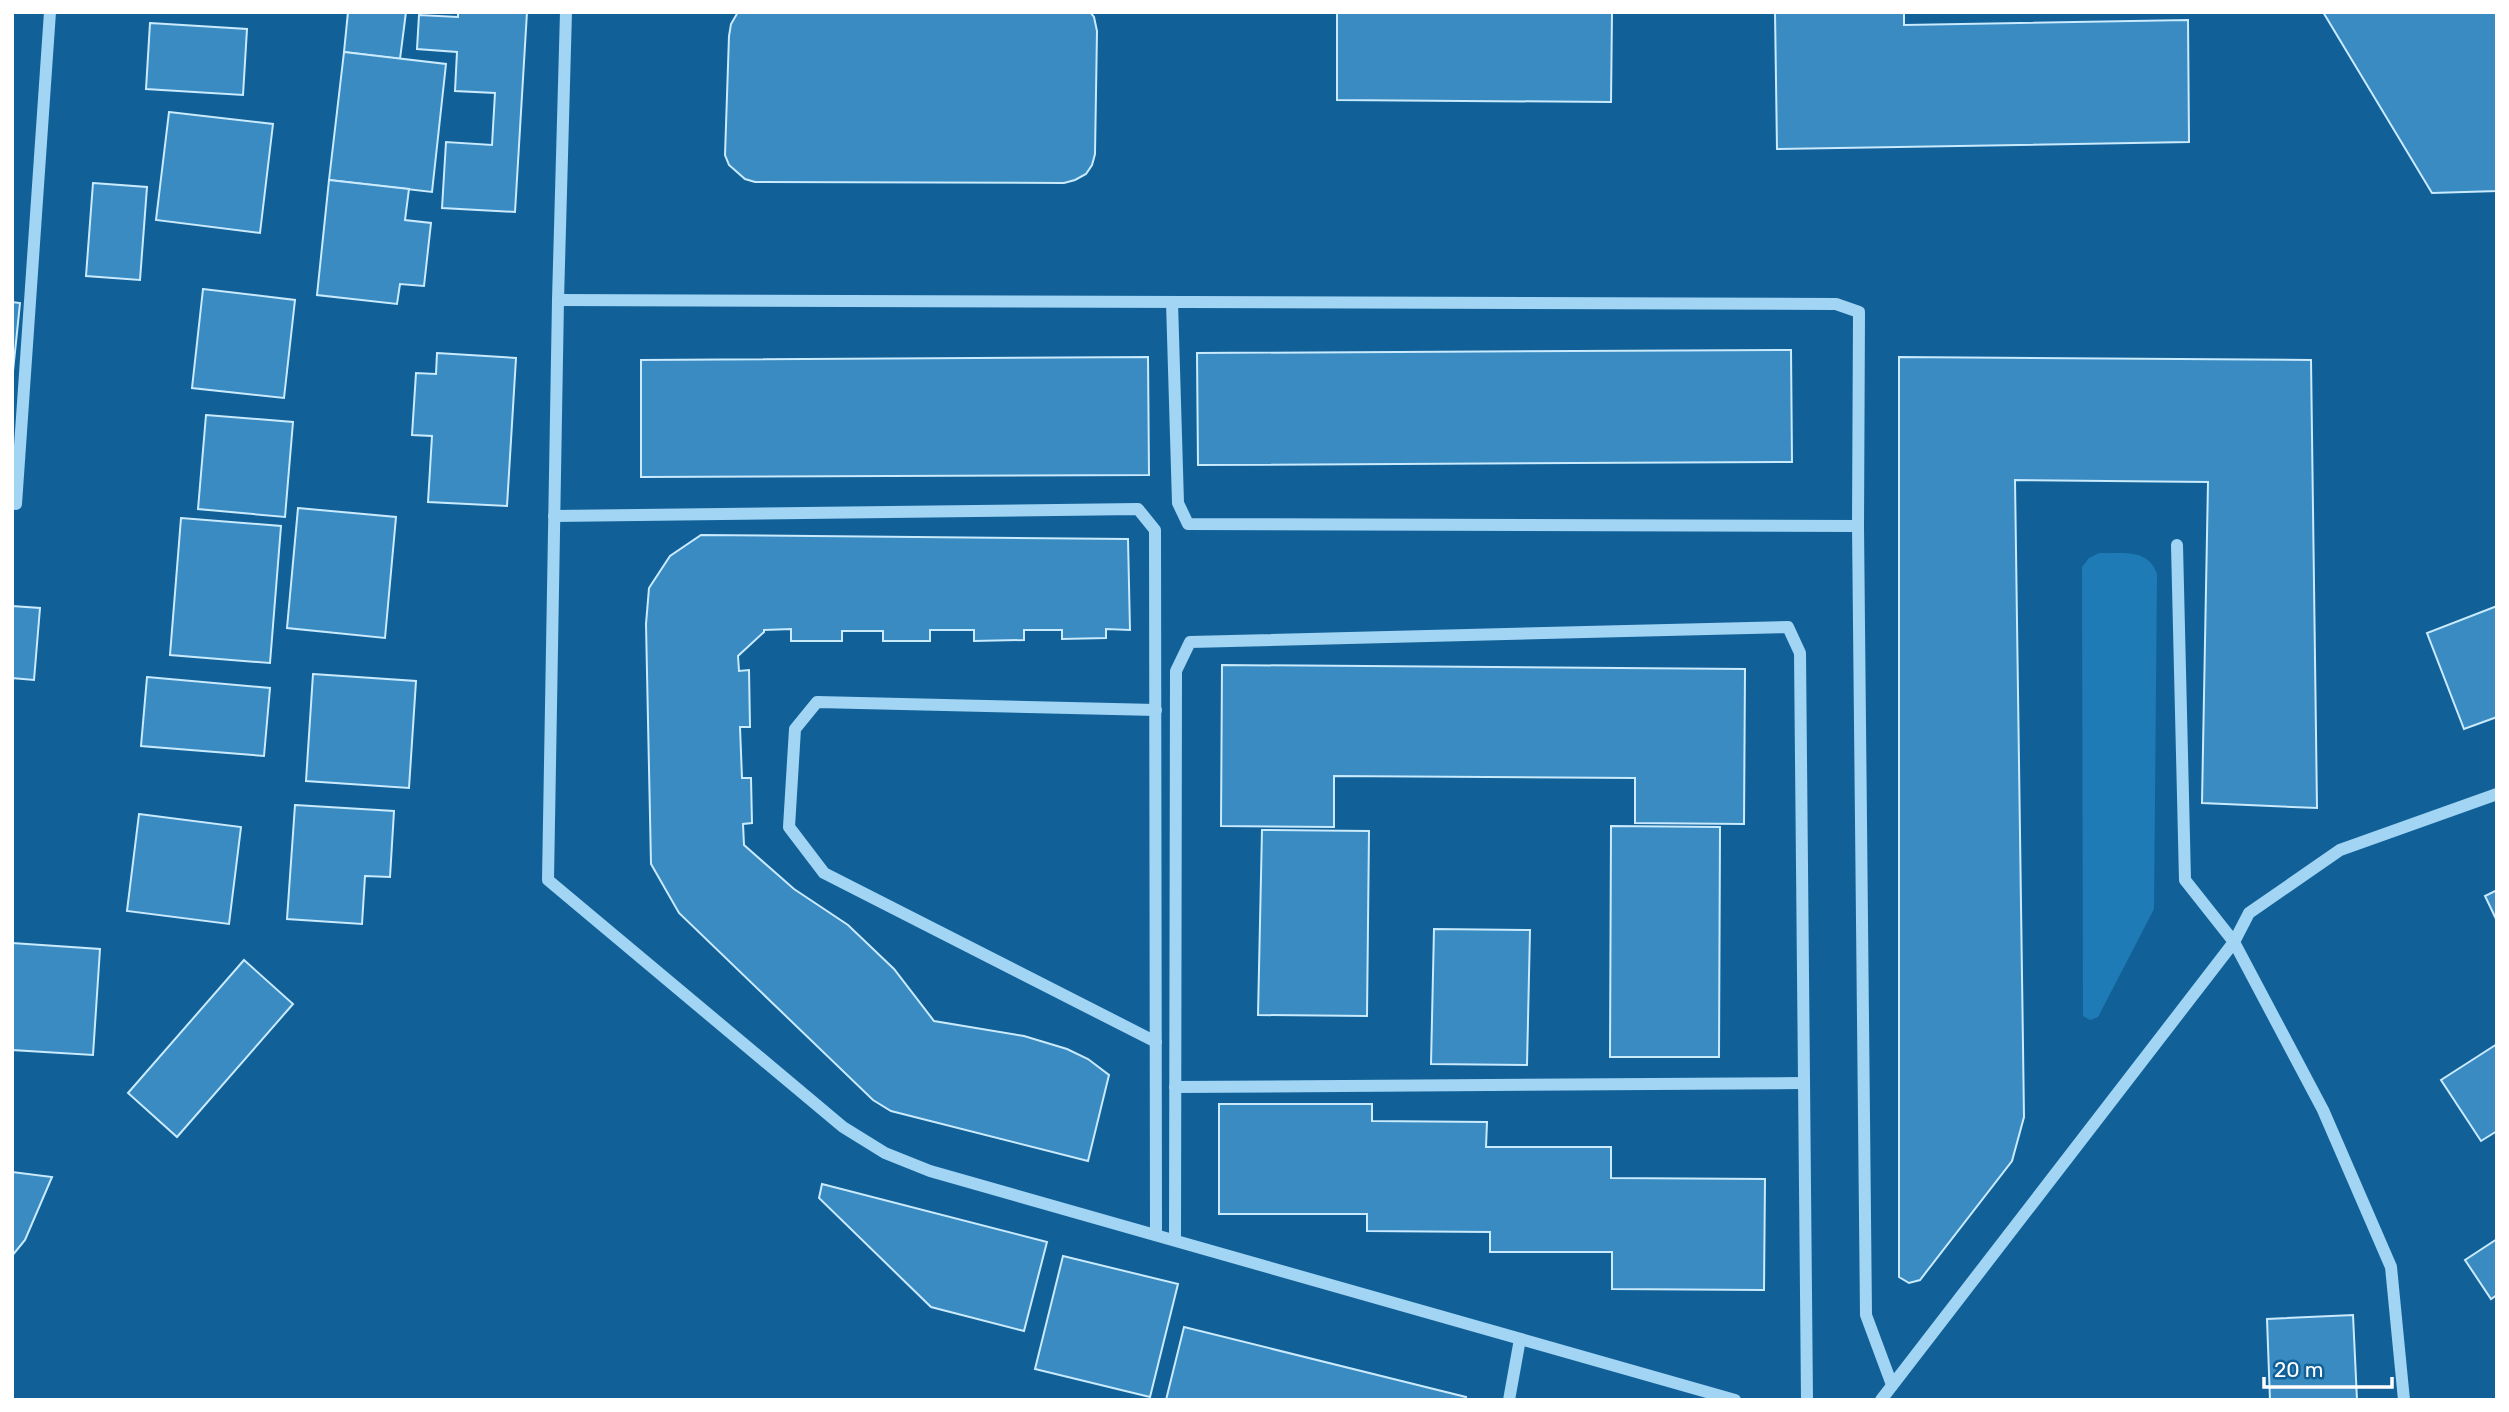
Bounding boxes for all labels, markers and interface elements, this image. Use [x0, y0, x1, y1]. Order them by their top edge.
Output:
scale bar [2264, 1346, 2392, 1390]
text: 20 m [2274, 1357, 2323, 1382]

